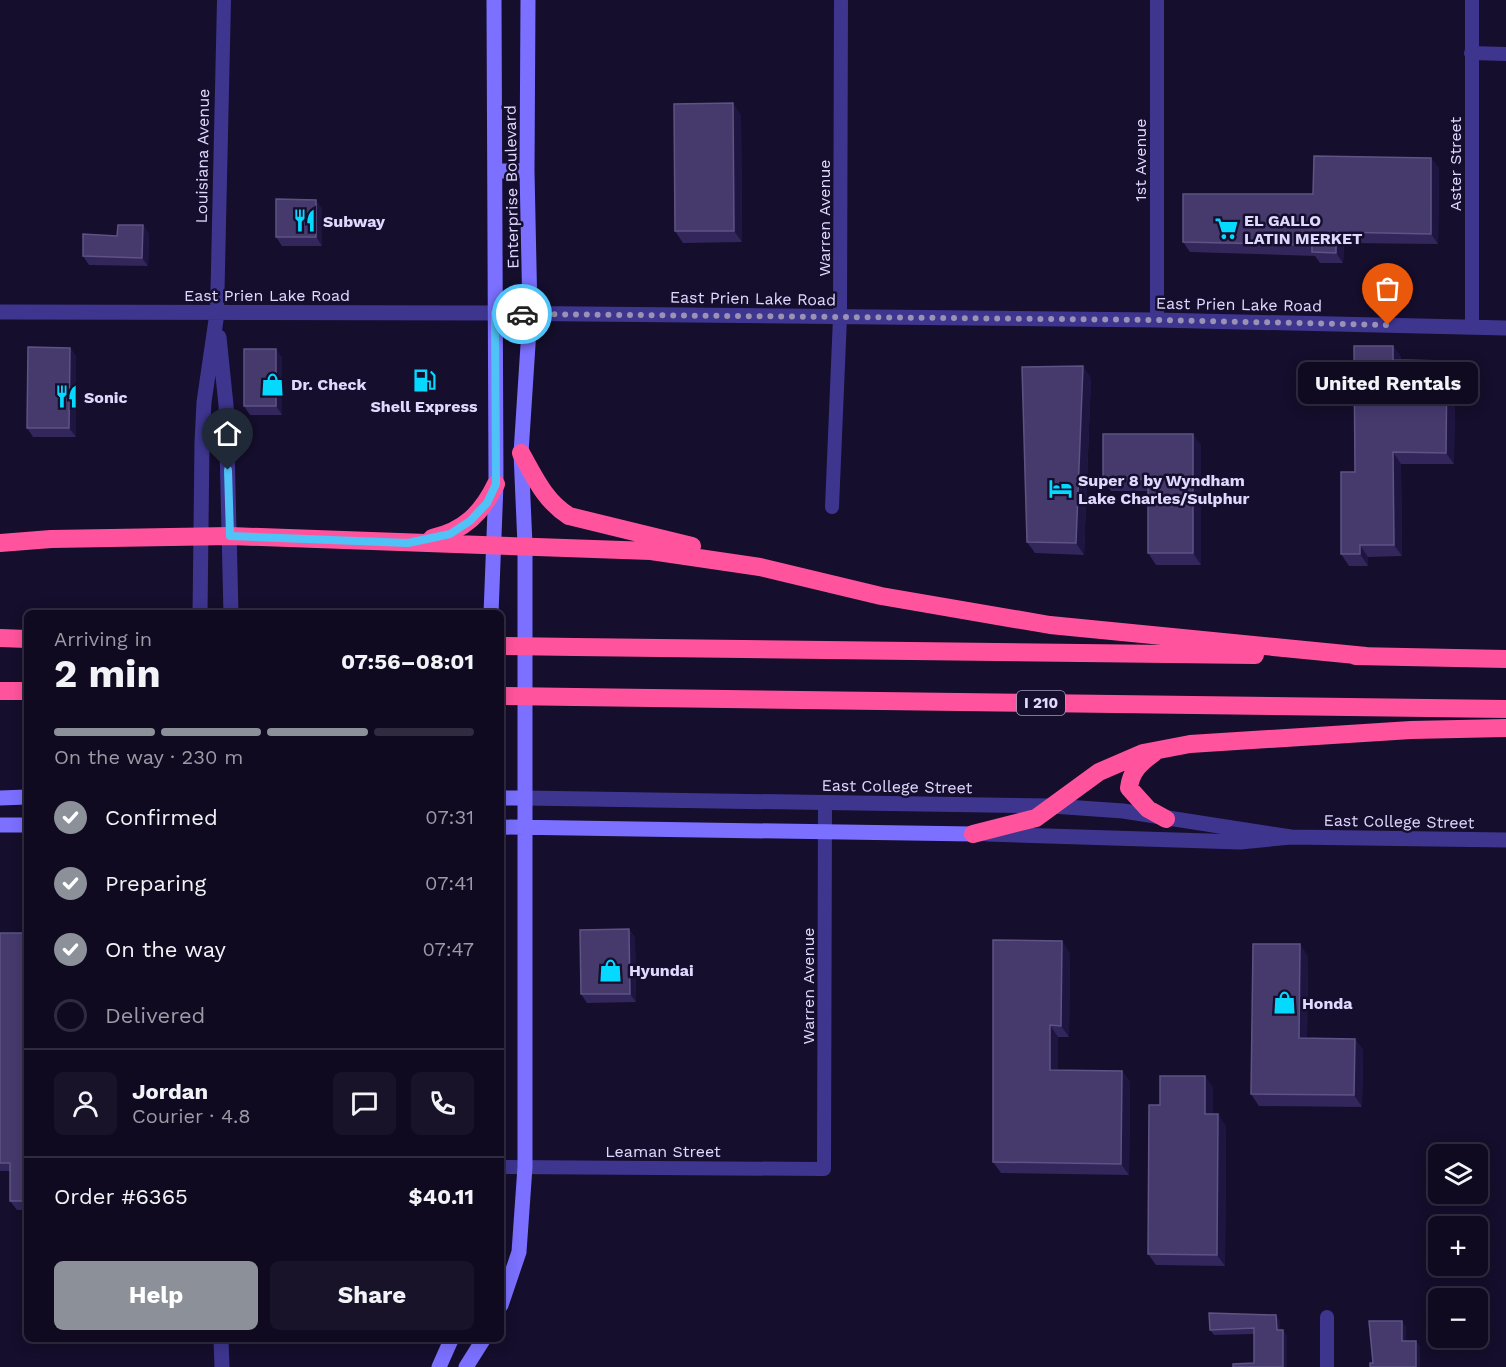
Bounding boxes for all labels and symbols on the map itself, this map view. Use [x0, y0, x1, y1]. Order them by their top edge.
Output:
street label: Louisiana Avenue [192, 88, 213, 224]
street label: Enterprise Boulevard [501, 105, 522, 269]
street label: Aster Street [1446, 116, 1465, 211]
street label: 1st Avenue [1131, 119, 1150, 201]
street label: Warren Avenue [815, 159, 834, 277]
restaurant icon: Subway [292, 208, 318, 234]
place label: EL GALLO LATIN MERKET [1244, 211, 1363, 248]
place label: Subway [323, 212, 386, 231]
supermarket icon: EL GALLO LATIN MERKET [1213, 216, 1239, 242]
pin [1362, 263, 1413, 325]
courier [492, 284, 552, 344]
street label: East Prien Lake Road [184, 286, 350, 305]
street label: East Prien Lake Road [670, 288, 836, 309]
street label: East Prien Lake Road [1156, 294, 1322, 315]
callout: United Rentals [1298, 361, 1478, 403]
fuel station icon: Shell Express [411, 368, 437, 394]
shop icon: Dr. Check [260, 371, 286, 397]
place label: Dr. Check [291, 375, 367, 394]
restaurant icon: Sonic [53, 384, 79, 410]
place label: Sonic [84, 388, 128, 407]
place label: Shell Express [371, 397, 478, 416]
pin [202, 408, 253, 470]
place label: Super 8 by Wyndham Lake Charles/Sulphur [1078, 471, 1249, 508]
hotel icon: Super 8 by Wyndham Lake Charles/Sulphur [1047, 476, 1073, 502]
road number: I 210 [1017, 691, 1065, 715]
street label: East College Street [821, 776, 973, 797]
street label: East College Street [1323, 811, 1475, 832]
street label: Warren Avenue [799, 927, 818, 1045]
shop icon: Hyundai [598, 957, 624, 983]
place label: Hyundai [629, 961, 694, 980]
shop icon: Honda [1271, 990, 1297, 1016]
place label: Honda [1302, 994, 1353, 1013]
street label: Leaman Street [605, 1142, 721, 1161]

